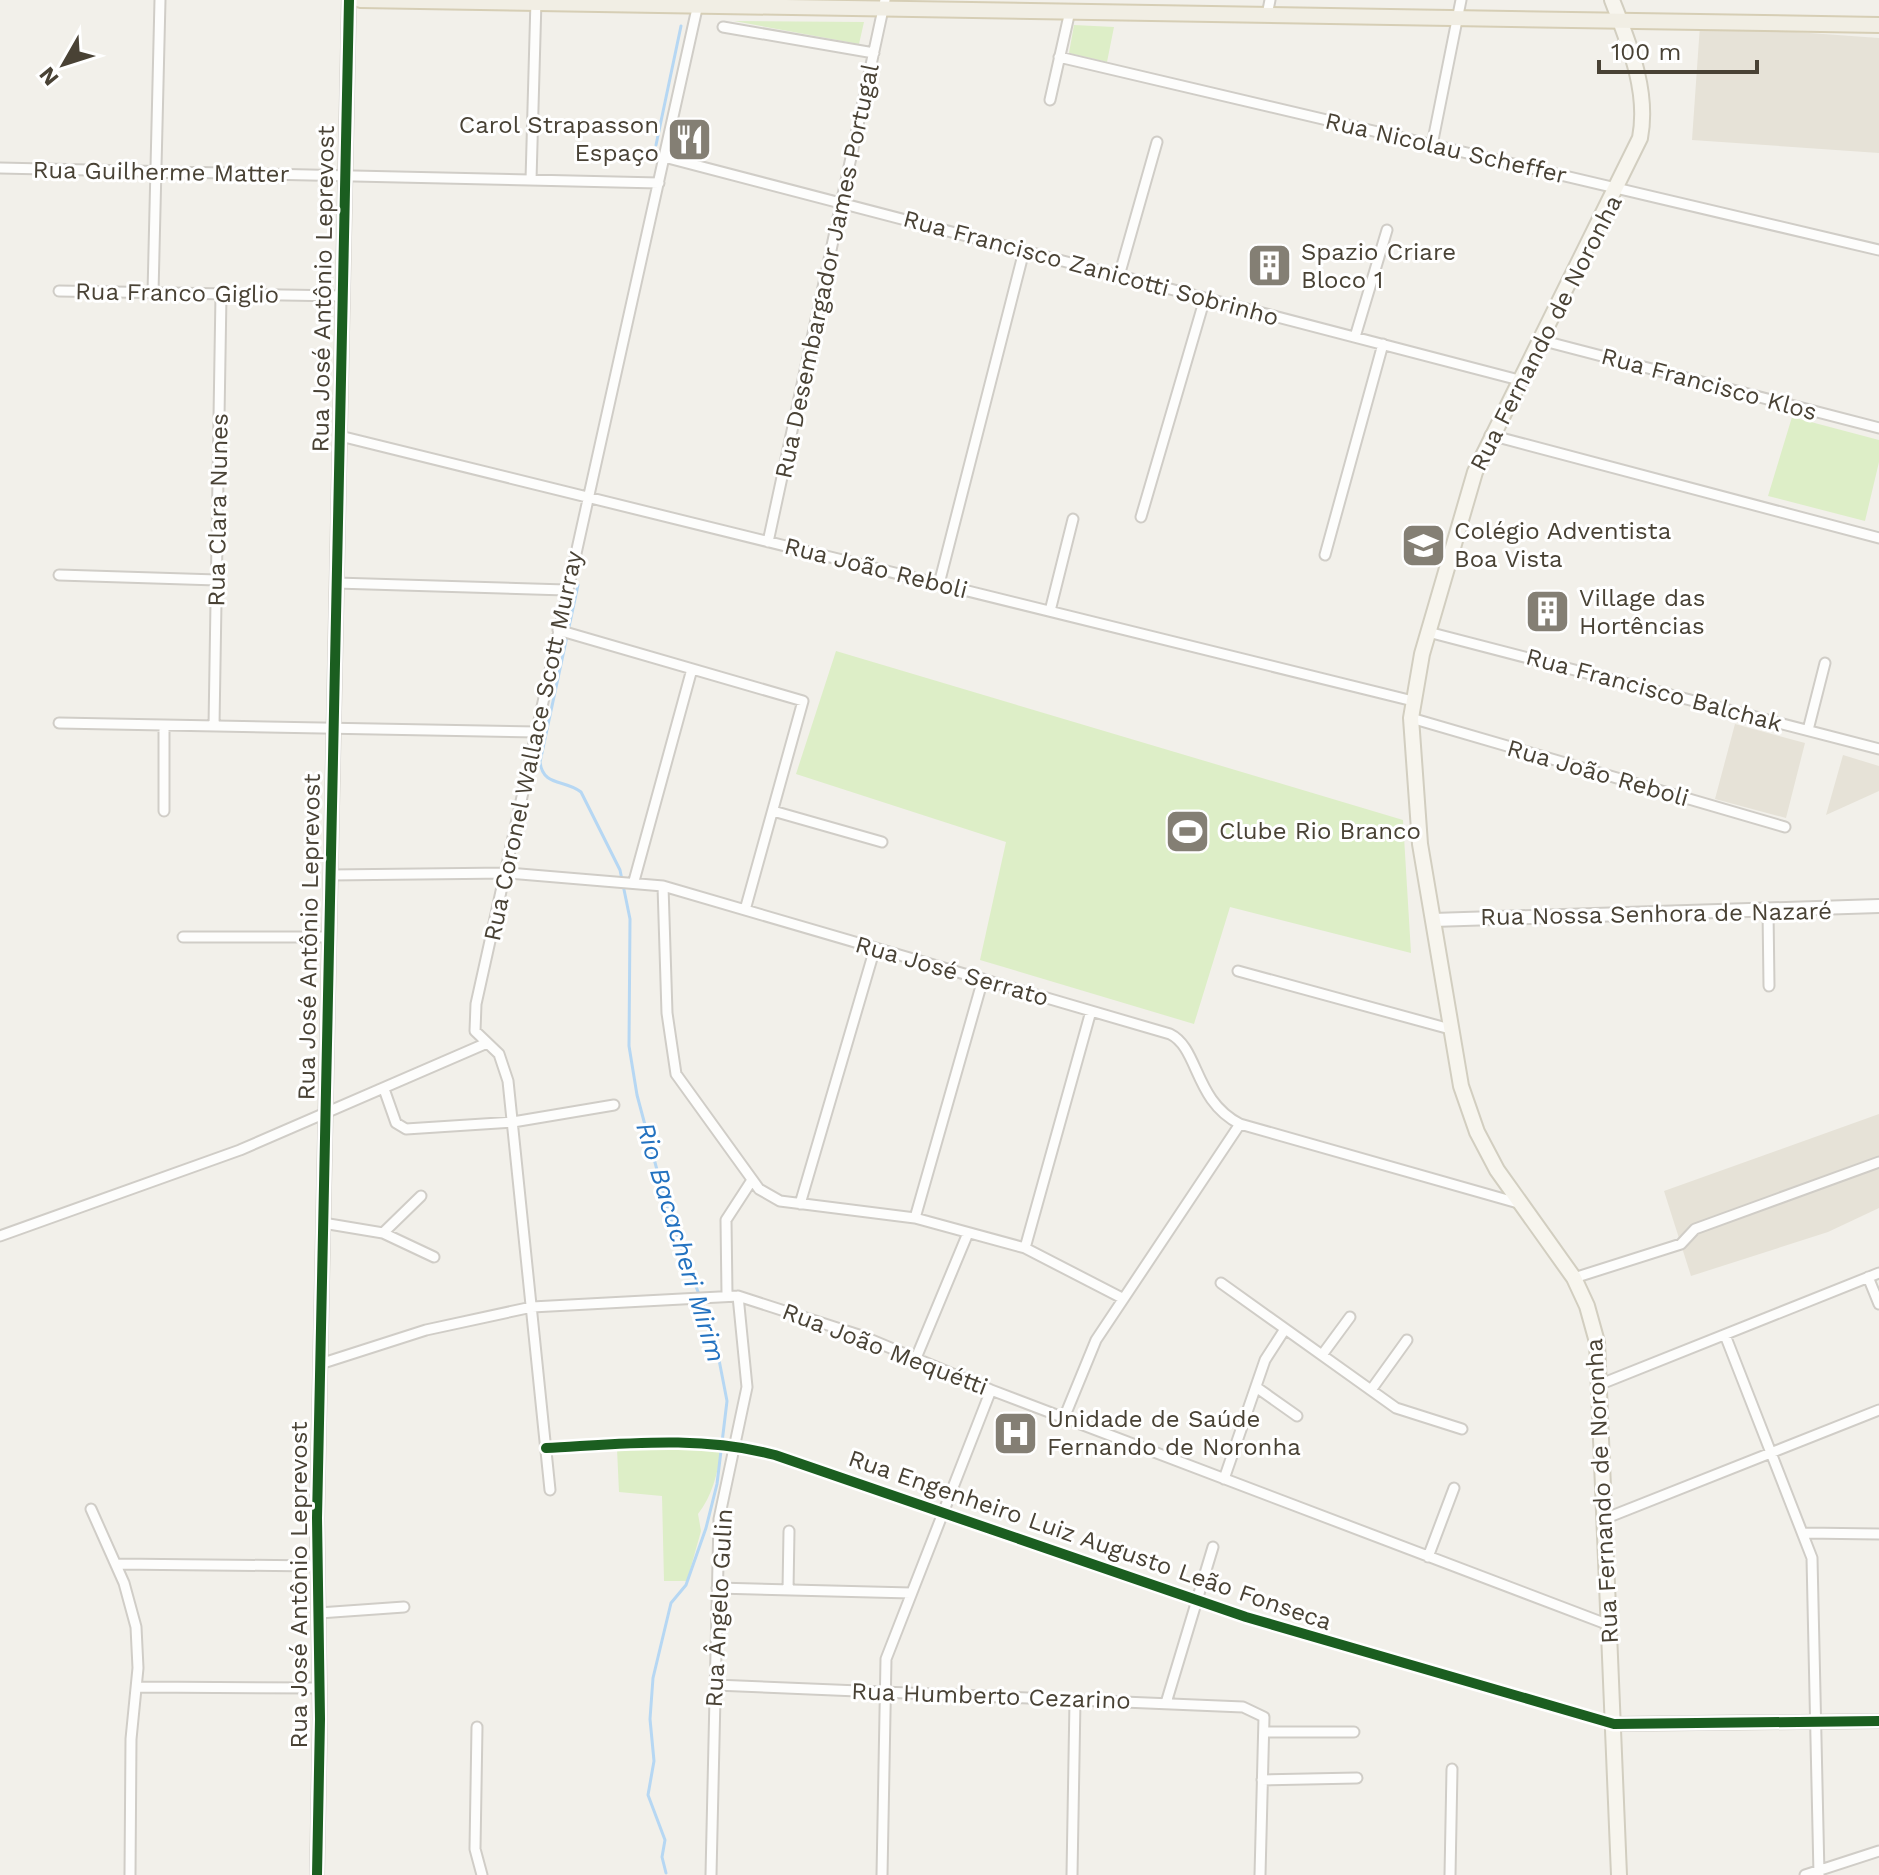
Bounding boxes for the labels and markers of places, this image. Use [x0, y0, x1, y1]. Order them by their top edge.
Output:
place label: Carol Strapasson Espaço [459, 111, 659, 167]
restaurant icon: Carol Strapasson Espaço [666, 115, 714, 163]
place label: Spazio Criare Bloco 1 [1301, 238, 1456, 294]
building icon: Spazio Criare Bloco 1 [1246, 242, 1294, 290]
place label: Colégio Adventista Boa Vista [1454, 517, 1671, 573]
school or university icon: Colégio Adventista Boa Vista [1399, 521, 1447, 569]
place label: Village das Hortências [1579, 584, 1705, 640]
building icon: Village das Hortências [1524, 588, 1572, 636]
sports icon: Clube Rio Branco [1164, 807, 1212, 855]
place label: Clube Rio Branco [1219, 817, 1421, 845]
place label: Unidade de Saúde Fernando de Noronha [1047, 1405, 1301, 1461]
hospital icon: Unidade de Saúde Fernando de Noronha [992, 1409, 1040, 1457]

